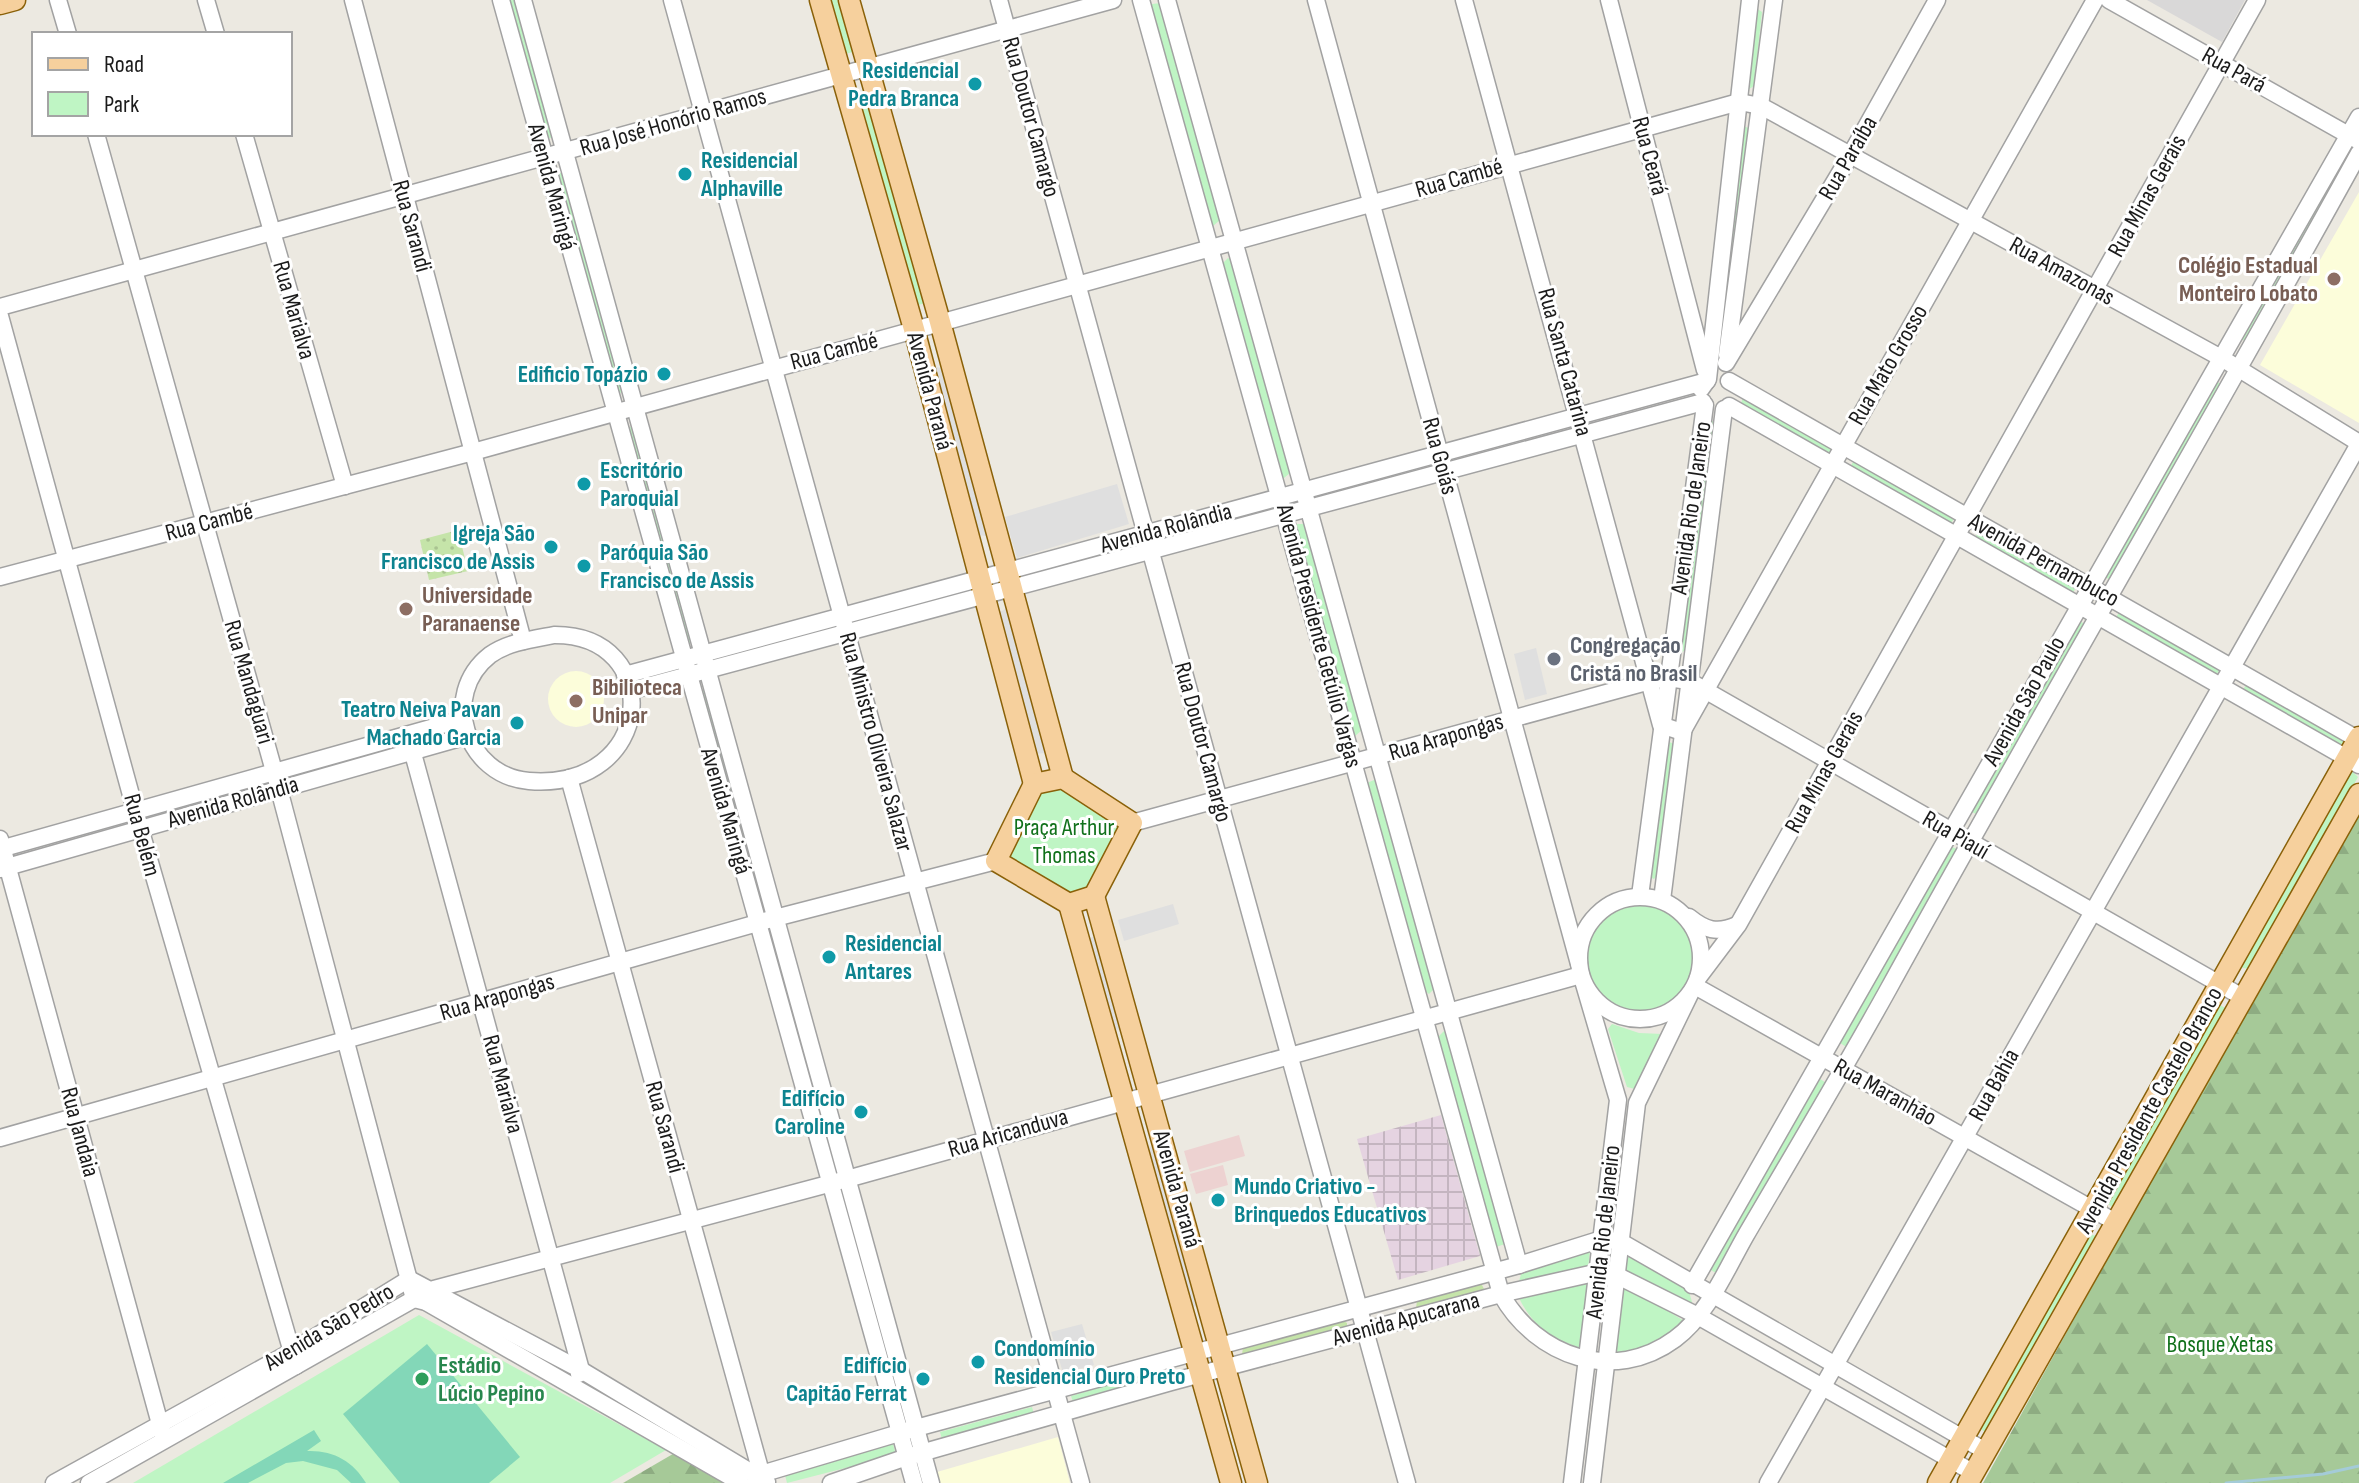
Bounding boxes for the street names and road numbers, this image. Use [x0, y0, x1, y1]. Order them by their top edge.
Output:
street label: Rua Doutor Camargo [996, 34, 1066, 200]
street label: Rua Pará [2197, 41, 2271, 99]
street label: Rua José Honório Ramos [576, 82, 770, 162]
street label: Rua Paraíba [1812, 111, 1884, 205]
street label: Rua Ceará [1626, 113, 1674, 199]
street label: Avenida Maringá [521, 119, 583, 254]
street label: Rua Minas Gerais [2102, 130, 2192, 262]
street label: Rua Cambé [1412, 152, 1506, 204]
street label: Rua Sarandi [386, 177, 438, 275]
street label: Rua Amazonas [2004, 230, 2120, 312]
street label: Rua Marialva [266, 258, 322, 362]
street label: Rua Santa Catarina [1531, 285, 1599, 439]
street label: Rua Mato Grosso [1842, 300, 1934, 430]
street label: Rua Cambé [787, 325, 881, 377]
street label: Avenida Paraná [900, 328, 960, 453]
street label: Rua Goiás [1416, 414, 1464, 498]
street label: Avenida Rio de Janeiro [1664, 420, 1717, 597]
street label: Rua Cambé [162, 496, 256, 548]
street label: Avenida Rolândia [1096, 497, 1235, 560]
street label: Avenida Presidente Getúlio Vargas [1270, 500, 1368, 771]
street label: Avenida Pernambuco [1963, 506, 2124, 613]
street label: Rua Mandaguari [218, 617, 280, 747]
street label: Rua Ministro Oliveira Salazar [833, 629, 919, 855]
street label: Avenida São Paulo [1976, 631, 2071, 772]
street label: Rua Doutor Camargo [1168, 659, 1238, 825]
street label: Rua Minas Gerais [1779, 706, 1869, 838]
street label: Rua Arapongas [1385, 707, 1507, 767]
street label: Avenida Maringá [694, 743, 758, 878]
street label: Avenida Rolândia [163, 769, 302, 835]
street label: Rua Belém [117, 791, 167, 879]
street label: Rua Piauí [1917, 804, 1995, 866]
street label: Rua Arapongas [436, 967, 558, 1027]
street label: Avenida Presidente Castelo Branco [2069, 982, 2229, 1239]
street label: Rua Marialva [476, 1032, 530, 1136]
street label: Rua Bahia [1962, 1044, 2026, 1126]
street label: Rua Maranhão [1828, 1052, 1942, 1132]
street label: Rua Sarandi [639, 1078, 691, 1176]
street label: Rua Jandaia [54, 1084, 106, 1180]
street label: Rua Aricanduva [945, 1102, 1071, 1164]
street label: Avenida Paraná [1146, 1126, 1208, 1251]
street label: Avenida Rio de Janeiro [1579, 1144, 1627, 1321]
street label: Avenida São Pedro [258, 1277, 399, 1378]
street label: Avenida Apucarana [1328, 1285, 1483, 1353]

